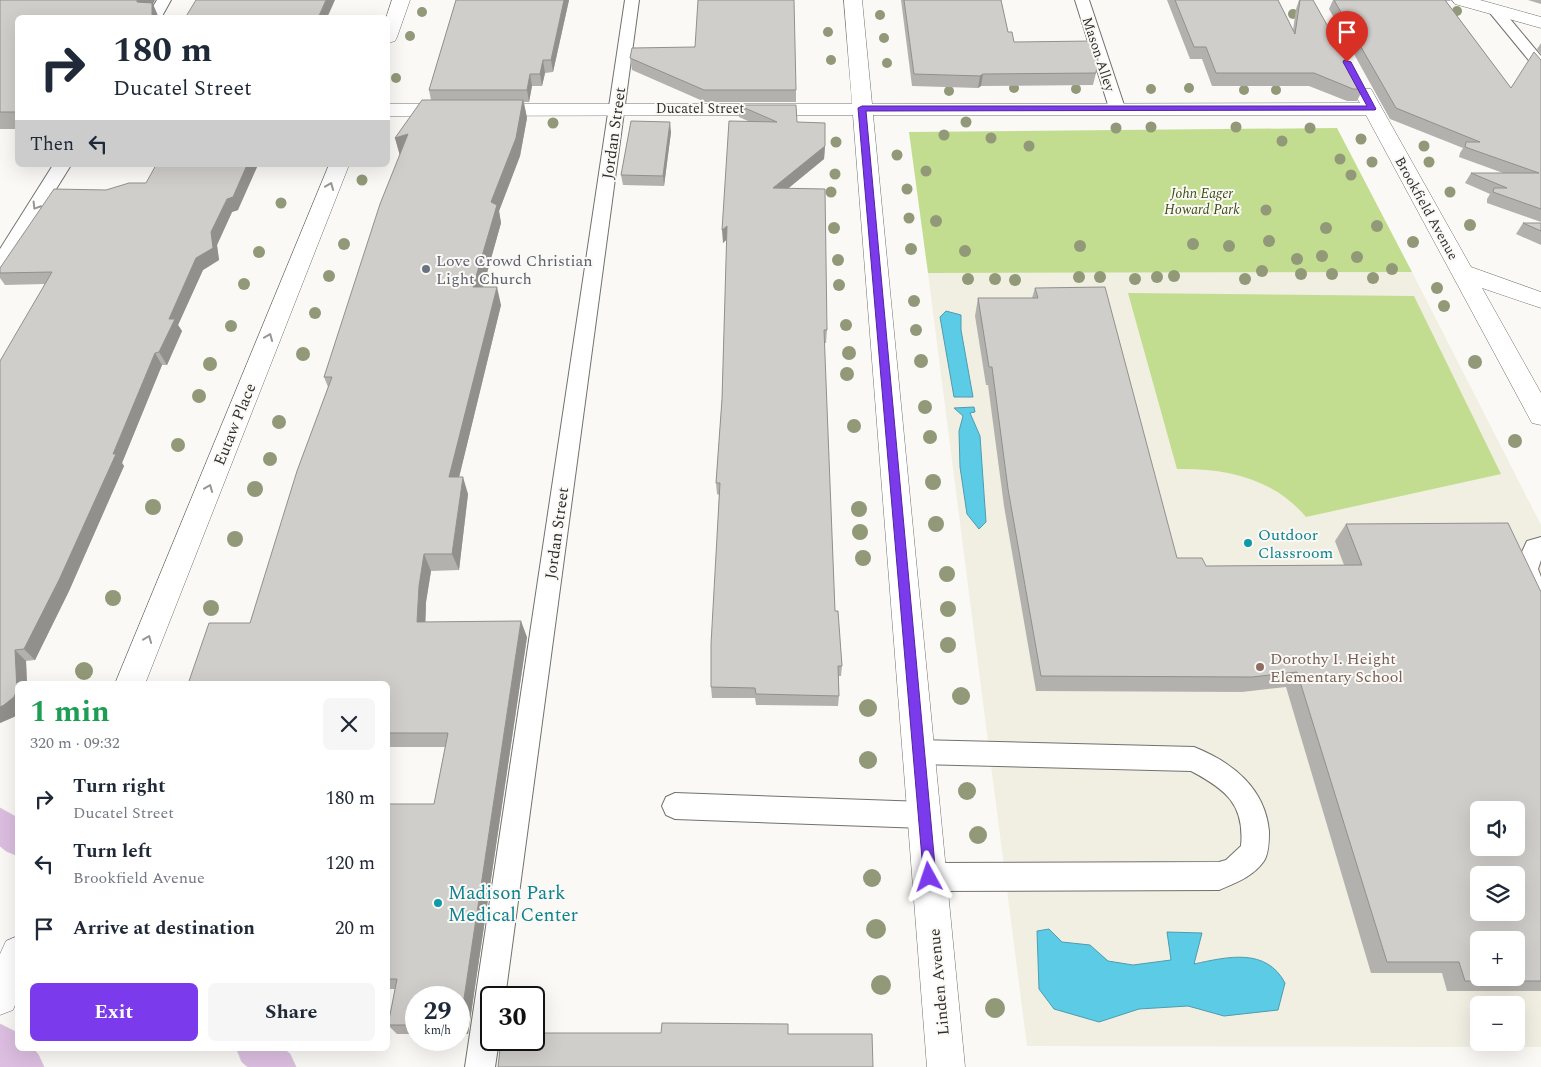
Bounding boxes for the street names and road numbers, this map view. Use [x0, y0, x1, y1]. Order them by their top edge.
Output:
street label: Mason Alley [1077, 14, 1121, 96]
street label: Jordan Street [596, 85, 632, 181]
street label: Ducatel Street [656, 98, 744, 119]
street label: Brookfield Avenue [1389, 153, 1464, 264]
street label: Eutaw Place [207, 380, 262, 469]
street label: Jordan Street [539, 485, 575, 581]
street label: Linden Avenue [922, 927, 956, 1036]

